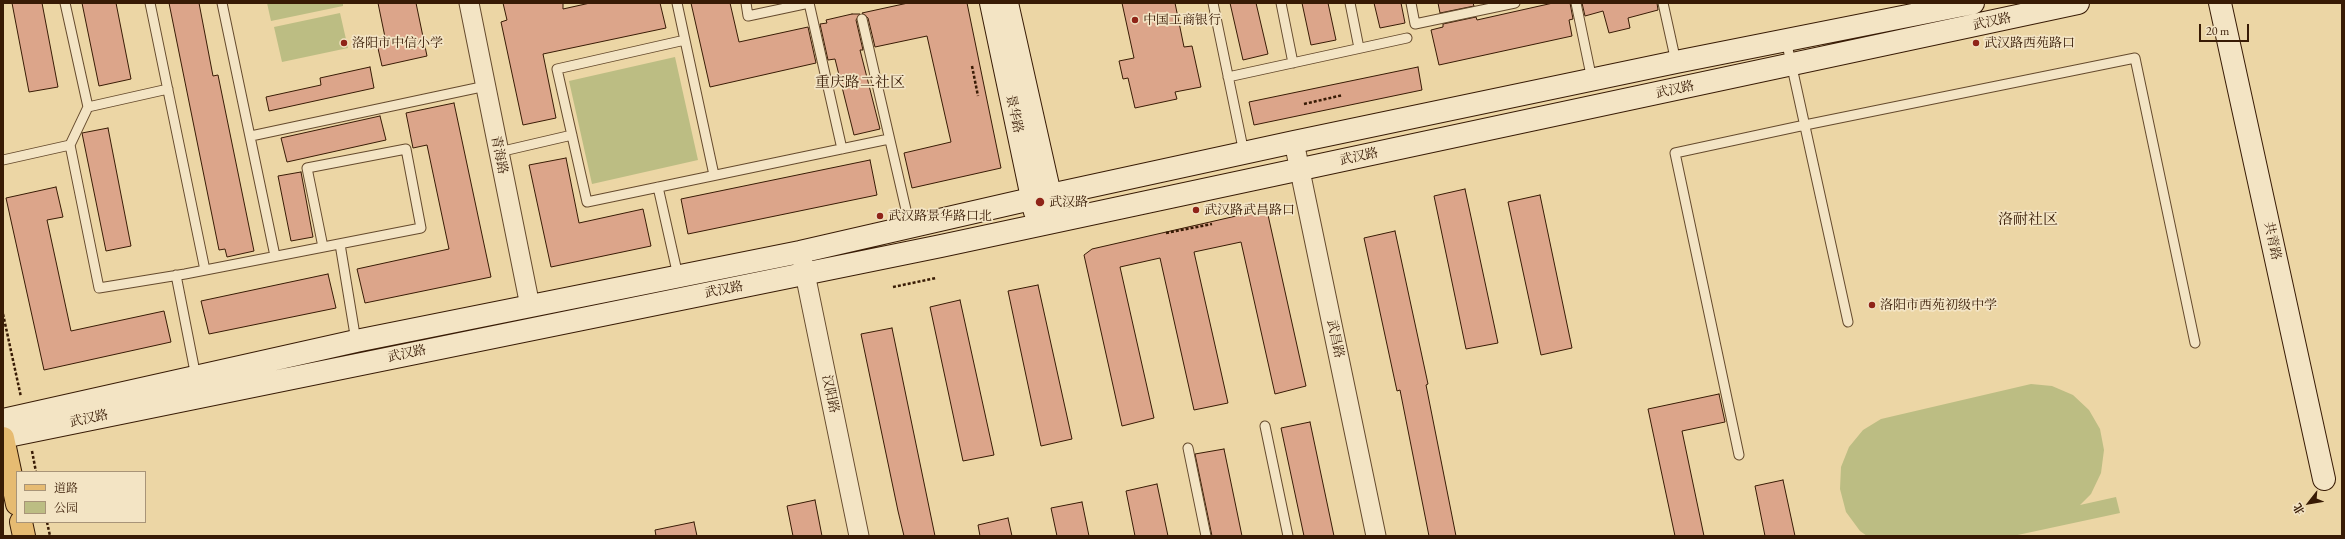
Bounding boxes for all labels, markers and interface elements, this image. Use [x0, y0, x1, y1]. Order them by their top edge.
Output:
street label: 武汉路 [1971, 10, 2013, 34]
place label: 中国工商银行 [1143, 12, 1221, 28]
marker: 中国工商银行 [1130, 15, 1140, 25]
scale bar [2201, 16, 2251, 42]
text: 20 m [2206, 23, 2229, 39]
place label: 洛阳市中信小学 [352, 35, 443, 51]
place label: 武汉路西苑路口 [1984, 35, 2075, 51]
marker: 洛阳市中信小学 [339, 38, 349, 48]
marker: 武汉路西苑路口 [1971, 38, 1981, 48]
district label: 重庆路二社区 [815, 74, 905, 92]
street label: 武汉路 [1654, 78, 1696, 102]
street label: 景华路 [1002, 93, 1026, 135]
street label: 青海路 [488, 134, 510, 176]
street label: 武汉路 [1338, 145, 1380, 169]
place label: 武汉路 [1049, 194, 1088, 210]
marker: 武汉路 [1034, 196, 1046, 208]
place label: 武汉路武昌路口 [1204, 202, 1295, 218]
marker: 武汉路武昌路口 [1191, 205, 1201, 215]
place label: 武汉路景华路口北 [888, 208, 992, 224]
marker: 武汉路景华路口北 [875, 211, 885, 221]
district label: 洛耐社区 [1998, 211, 2058, 229]
street label: 共青路 [2260, 220, 2284, 262]
street label: 武汉路 [703, 279, 745, 301]
place label: 洛阳市西苑初级中学 [1880, 297, 1997, 313]
marker: 洛阳市西苑初级中学 [1867, 300, 1877, 310]
street label: 武昌路 [1323, 318, 1347, 360]
street label: 武汉路 [386, 342, 428, 366]
street label: 汉阳路 [818, 373, 842, 415]
street label: 武汉路 [68, 407, 110, 431]
legend [16, 471, 146, 523]
text: 道路 [54, 480, 78, 496]
north arrow [2289, 483, 2329, 523]
text: 公园 [54, 500, 78, 516]
text: 北 [2290, 501, 2308, 518]

